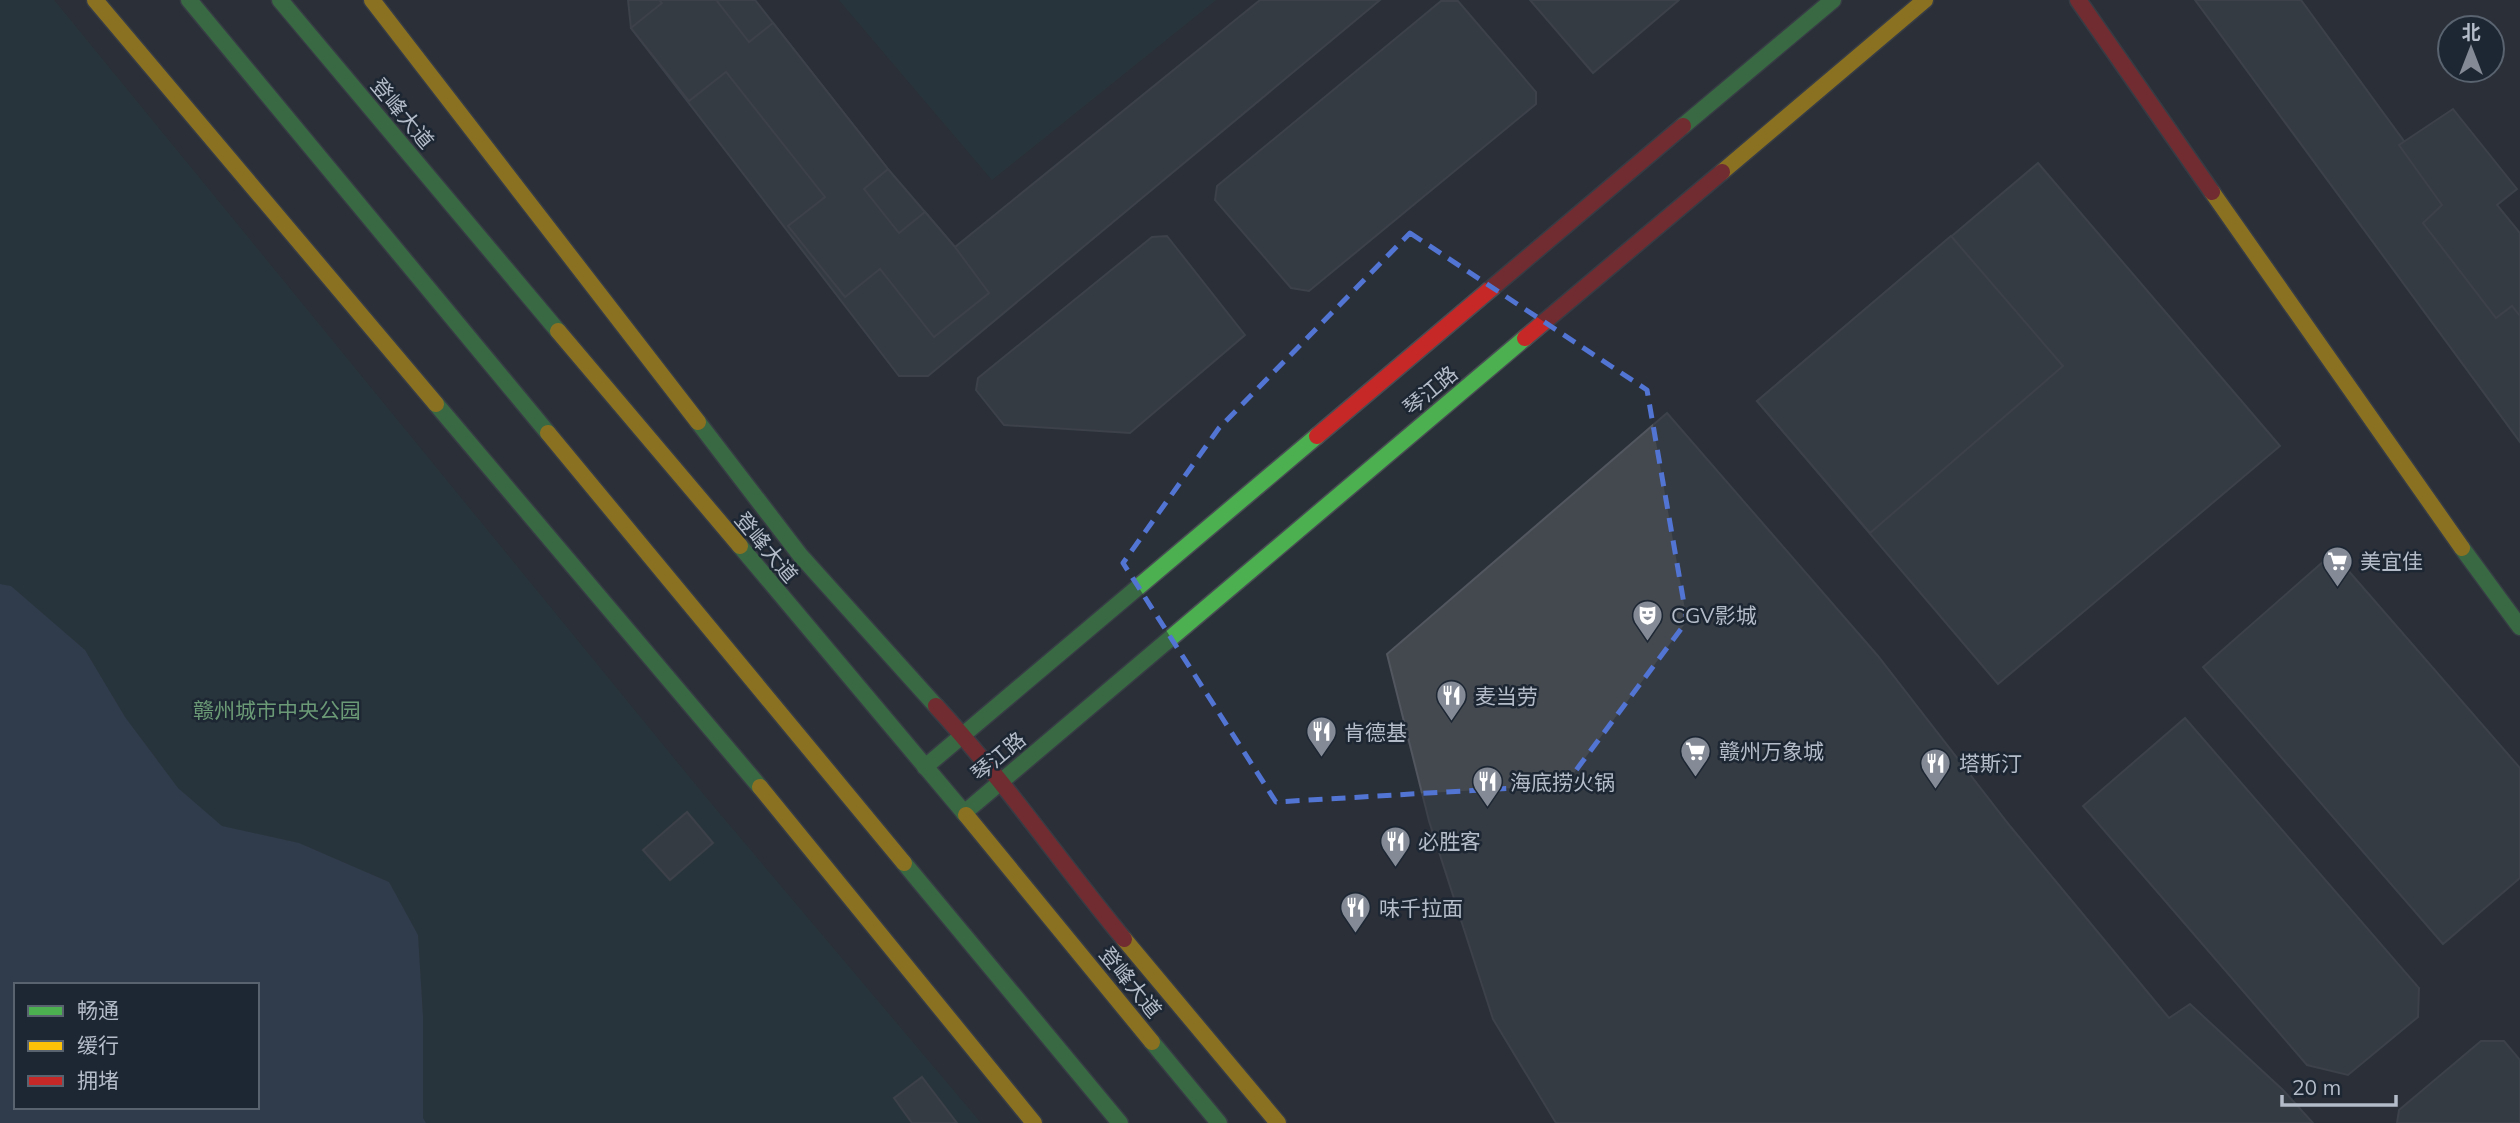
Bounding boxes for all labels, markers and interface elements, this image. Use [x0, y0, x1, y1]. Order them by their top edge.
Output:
north arrow [2436, 14, 2506, 84]
text: 北 [2461, 20, 2481, 44]
street label: 登峰大道 [366, 72, 440, 154]
street label: 琴江路 [1398, 360, 1462, 420]
street label: 登峰大道 [730, 506, 804, 588]
supermarket icon: 美宜佳 [2320, 544, 2354, 588]
place label: 美宜佳 [2360, 548, 2423, 574]
theatre icon: CGV影城 [1631, 598, 1665, 642]
place label: CGV影城 [1671, 602, 1757, 628]
restaurant icon: 麦当劳 [1435, 679, 1469, 723]
place label: 麦当劳 [1475, 683, 1538, 709]
park label: 赣州城市中央公园 [193, 697, 361, 723]
restaurant icon: 肯德基 [1304, 715, 1338, 759]
place label: 肯德基 [1344, 719, 1407, 745]
street label: 琴江路 [966, 726, 1030, 786]
supermarket icon: 赣州万象城 [1679, 734, 1713, 778]
place label: 赣州万象城 [1719, 738, 1824, 764]
restaurant icon: 塔斯汀 [1919, 746, 1953, 790]
place label: 塔斯汀 [1959, 750, 2022, 776]
restaurant icon: 海底捞火锅 [1470, 765, 1504, 809]
place label: 海底捞火锅 [1510, 769, 1615, 795]
restaurant icon: 必胜客 [1378, 824, 1412, 868]
place label: 必胜客 [1418, 828, 1481, 854]
restaurant icon: 味千拉面 [1339, 891, 1373, 935]
place label: 味千拉面 [1379, 895, 1463, 921]
street label: 登峰大道 [1094, 941, 1168, 1023]
legend [14, 983, 259, 1109]
text: 畅通 [77, 997, 119, 1023]
text: 缓行 [77, 1032, 119, 1058]
scale bar [2282, 1064, 2396, 1108]
text: 拥堵 [77, 1067, 119, 1093]
text: 20 m [2292, 1074, 2341, 1100]

